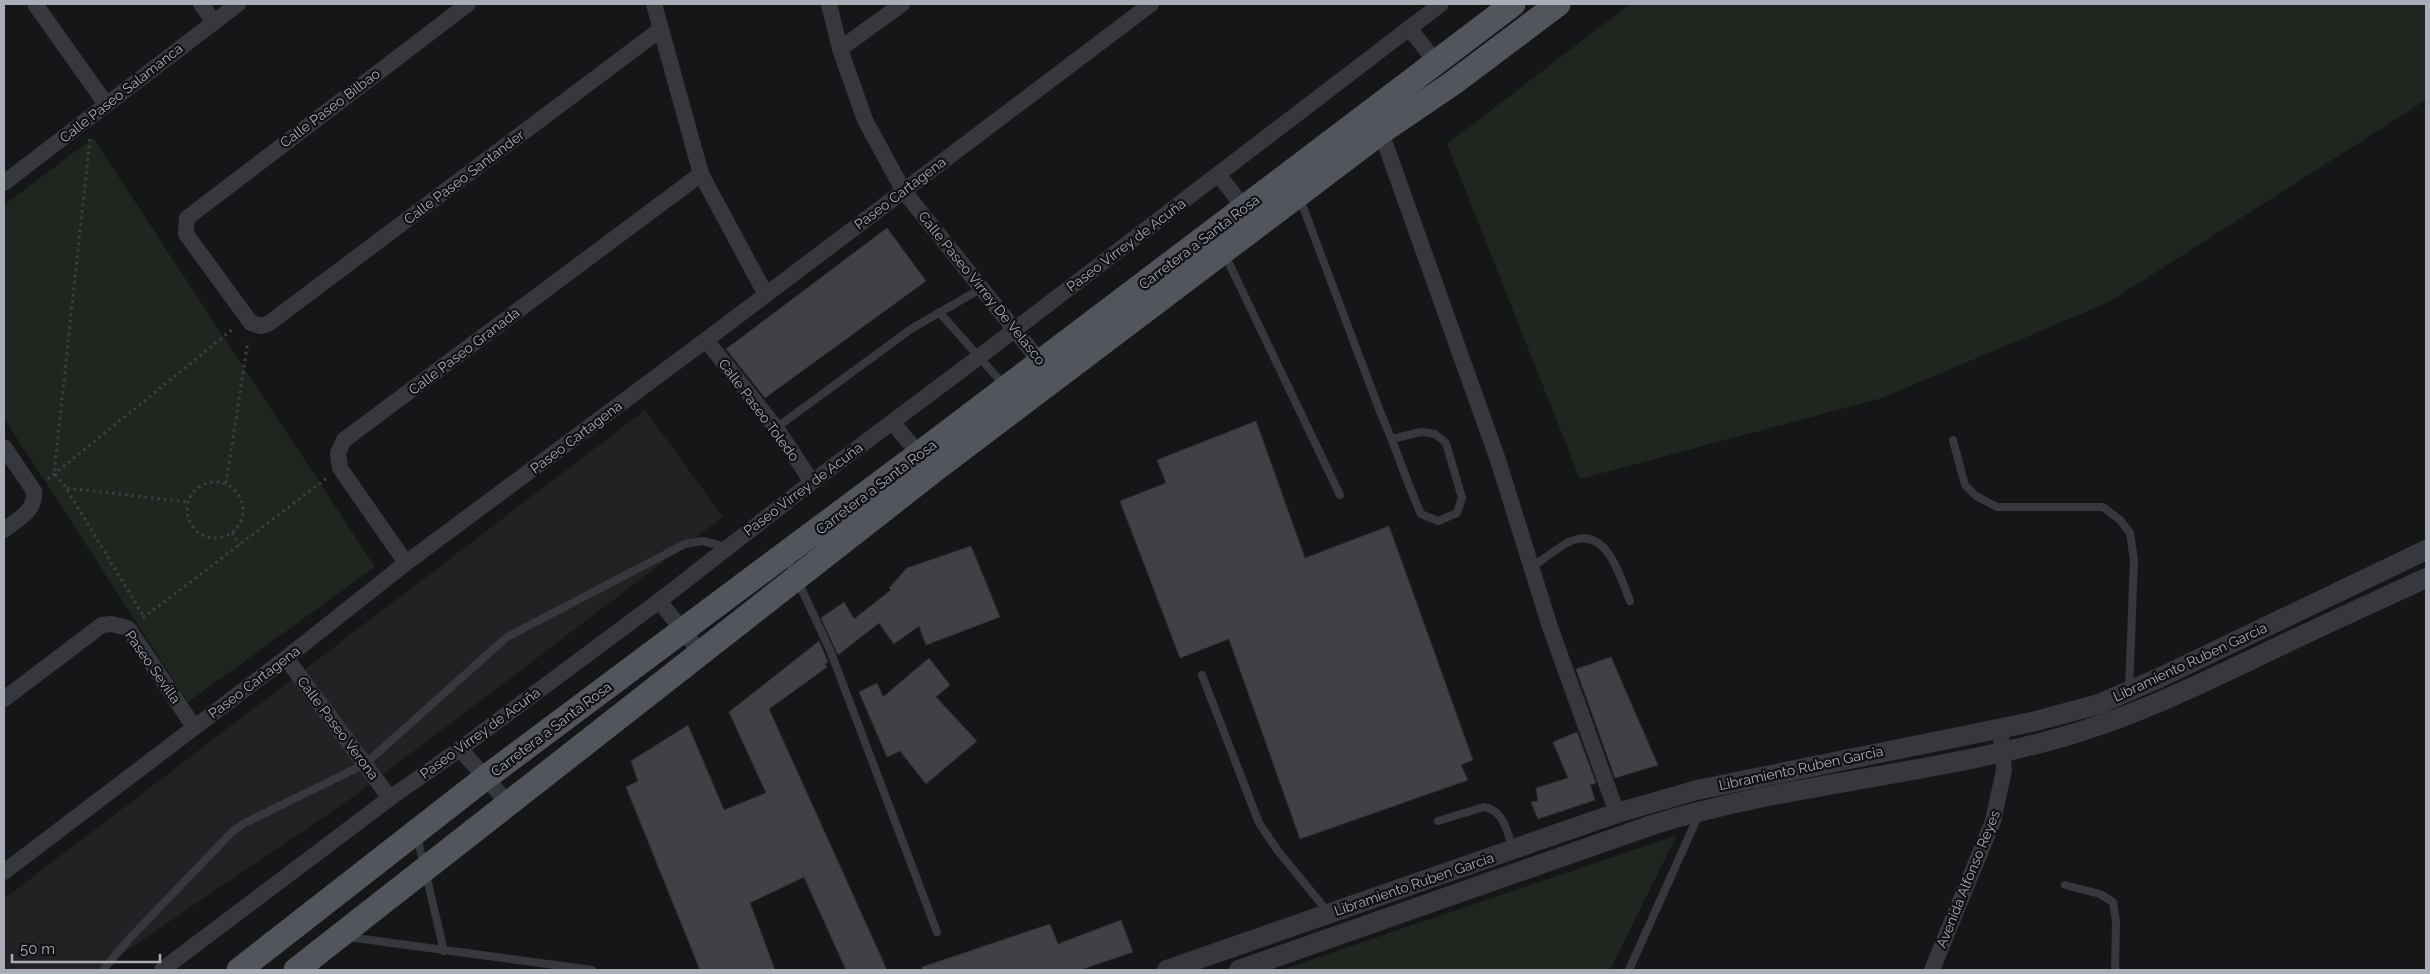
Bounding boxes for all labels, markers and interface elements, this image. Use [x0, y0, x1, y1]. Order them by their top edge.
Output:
street label: Calle Paseo Salamanca [56, 40, 186, 146]
street label: Calle Paseo Bilbao [277, 65, 383, 151]
street label: Calle Paseo Santander [401, 127, 527, 227]
street label: Paseo Cartagena [851, 153, 949, 233]
street label: Carretera a Santa Rosa [1136, 191, 1262, 293]
street label: Paseo Virrey de Acuña [1063, 195, 1189, 295]
street label: Calle Paseo Virrey De Velasco [915, 208, 1049, 368]
street label: Calle Paseo Granada [405, 304, 523, 398]
street label: Calle Paseo Toledo [715, 356, 803, 464]
street label: Paseo Cartagena [527, 397, 625, 477]
street label: Carretera a Santa Rosa [813, 436, 939, 538]
street label: Paseo Virrey de Acuña [740, 439, 866, 539]
street label: Libramiento Ruben Garcia [2111, 619, 2269, 705]
street label: Paseo Sevilla [122, 627, 184, 707]
street label: Paseo Cartagena [205, 642, 303, 722]
street label: Calle Paseo Verona [294, 673, 382, 783]
street label: Carretera a Santa Rosa [488, 678, 614, 780]
street label: Paseo Virrey de Acuña [417, 684, 543, 782]
street label: Libramiento Ruben Garcia [1717, 743, 1885, 793]
street label: Avenida Alfonso Reyes [1933, 808, 2003, 950]
street label: Libramiento Ruben Garcia [1332, 849, 1496, 919]
scale bar [12, 932, 160, 964]
text: 50 m [20, 940, 55, 958]

